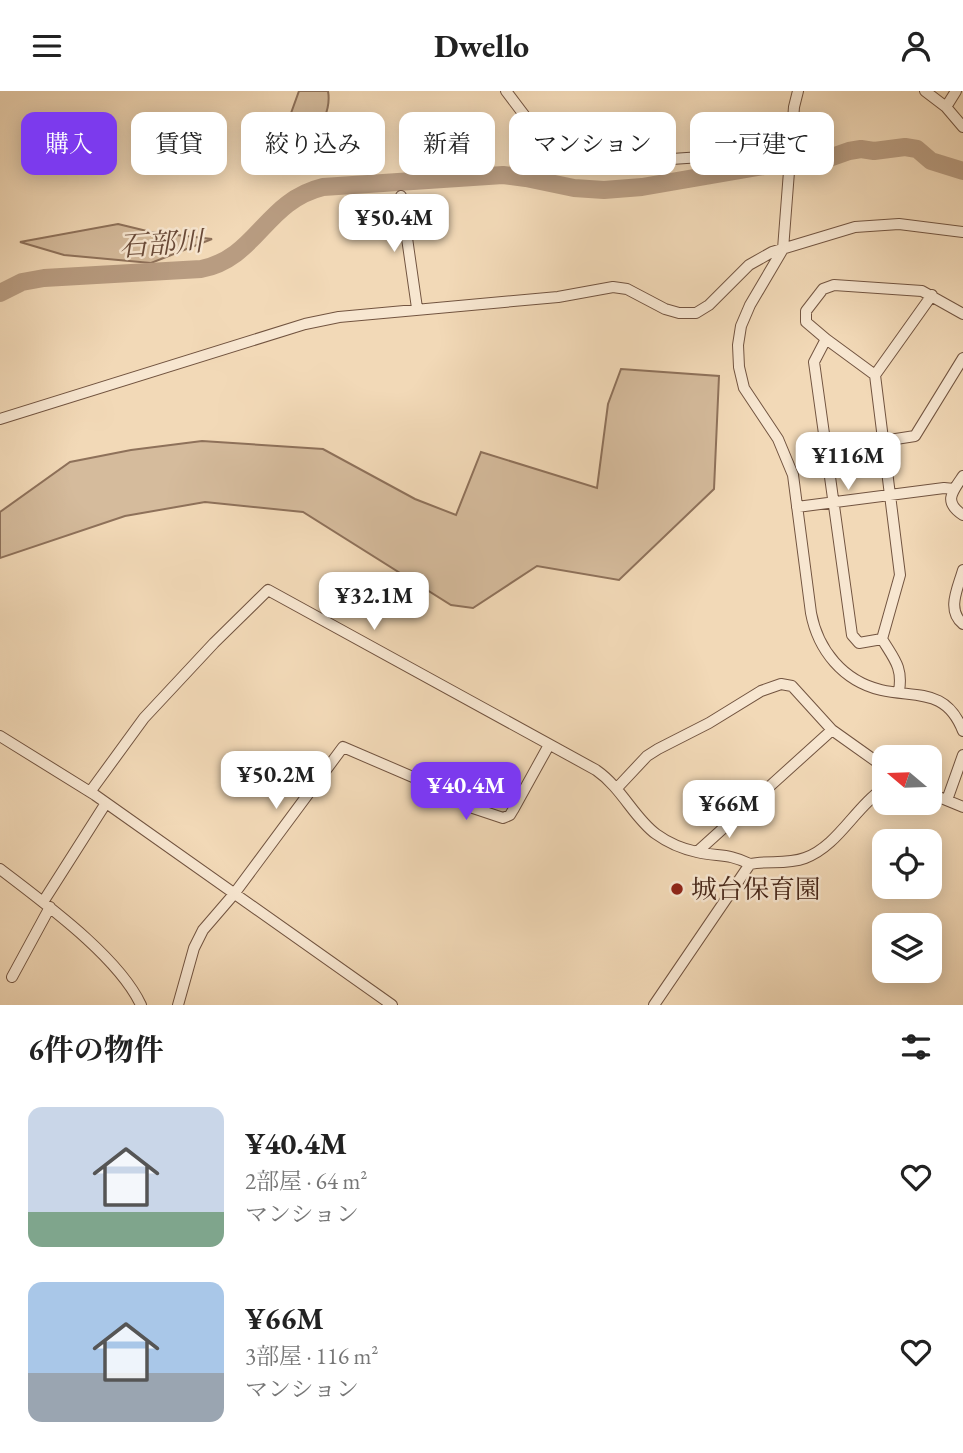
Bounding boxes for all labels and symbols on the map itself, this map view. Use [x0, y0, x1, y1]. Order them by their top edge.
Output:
pin: ¥50.4M [337, 195, 451, 254]
water label: 石部川 [118, 222, 207, 264]
pin: ¥116M [799, 433, 897, 492]
pin: ¥32.1M [317, 573, 431, 632]
north arrow [872, 745, 942, 815]
pin: ¥50.2M [219, 751, 333, 811]
pin: ¥40.4M [409, 763, 523, 822]
pin: ¥66M [688, 781, 770, 840]
place label: 城台保育園 [691, 872, 821, 906]
marker: 城台保育園 [669, 881, 685, 897]

